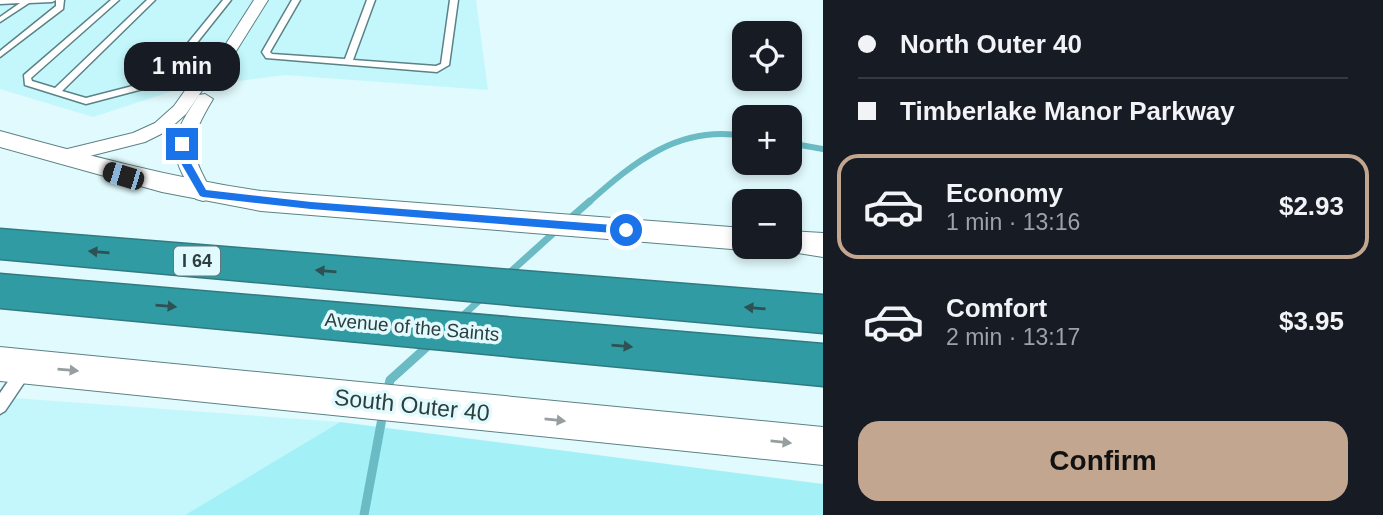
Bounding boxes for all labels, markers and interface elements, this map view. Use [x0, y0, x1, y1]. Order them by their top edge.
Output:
map controls [732, 21, 802, 259]
button: locate [732, 21, 802, 91]
text: North Outer 40 [900, 29, 1082, 59]
callout: 1 min [124, 43, 240, 92]
text: 1 min [152, 53, 212, 79]
text: Timberlake Manor Parkway [900, 96, 1235, 126]
button: + [732, 105, 802, 175]
route end [166, 128, 198, 160]
car [100, 160, 147, 192]
icon: car [862, 175, 925, 238]
text: Economy [946, 178, 1063, 208]
button: − [732, 189, 802, 259]
text: $2.93 [1279, 191, 1344, 221]
text: 1 min · 13:16 [946, 209, 1080, 235]
route start [610, 214, 642, 246]
one-way arrow [88, 246, 110, 257]
road number: I 64 [174, 246, 220, 276]
one-way arrow [315, 265, 337, 276]
icon: car [862, 290, 925, 353]
text: Comfort [946, 293, 1047, 323]
one-way arrow [155, 301, 177, 312]
one-way arrow [744, 302, 766, 313]
text: $3.95 [1279, 306, 1344, 336]
street label: Avenue of the Saints [324, 309, 500, 345]
text: 2 min · 13:17 [946, 324, 1080, 350]
one-way arrow [611, 341, 633, 352]
one-way arrow [57, 364, 79, 375]
street label: South Outer 40 [333, 384, 491, 426]
one-way arrow [544, 414, 566, 425]
button: Confirm [858, 421, 1348, 501]
one-way arrow [770, 437, 792, 448]

